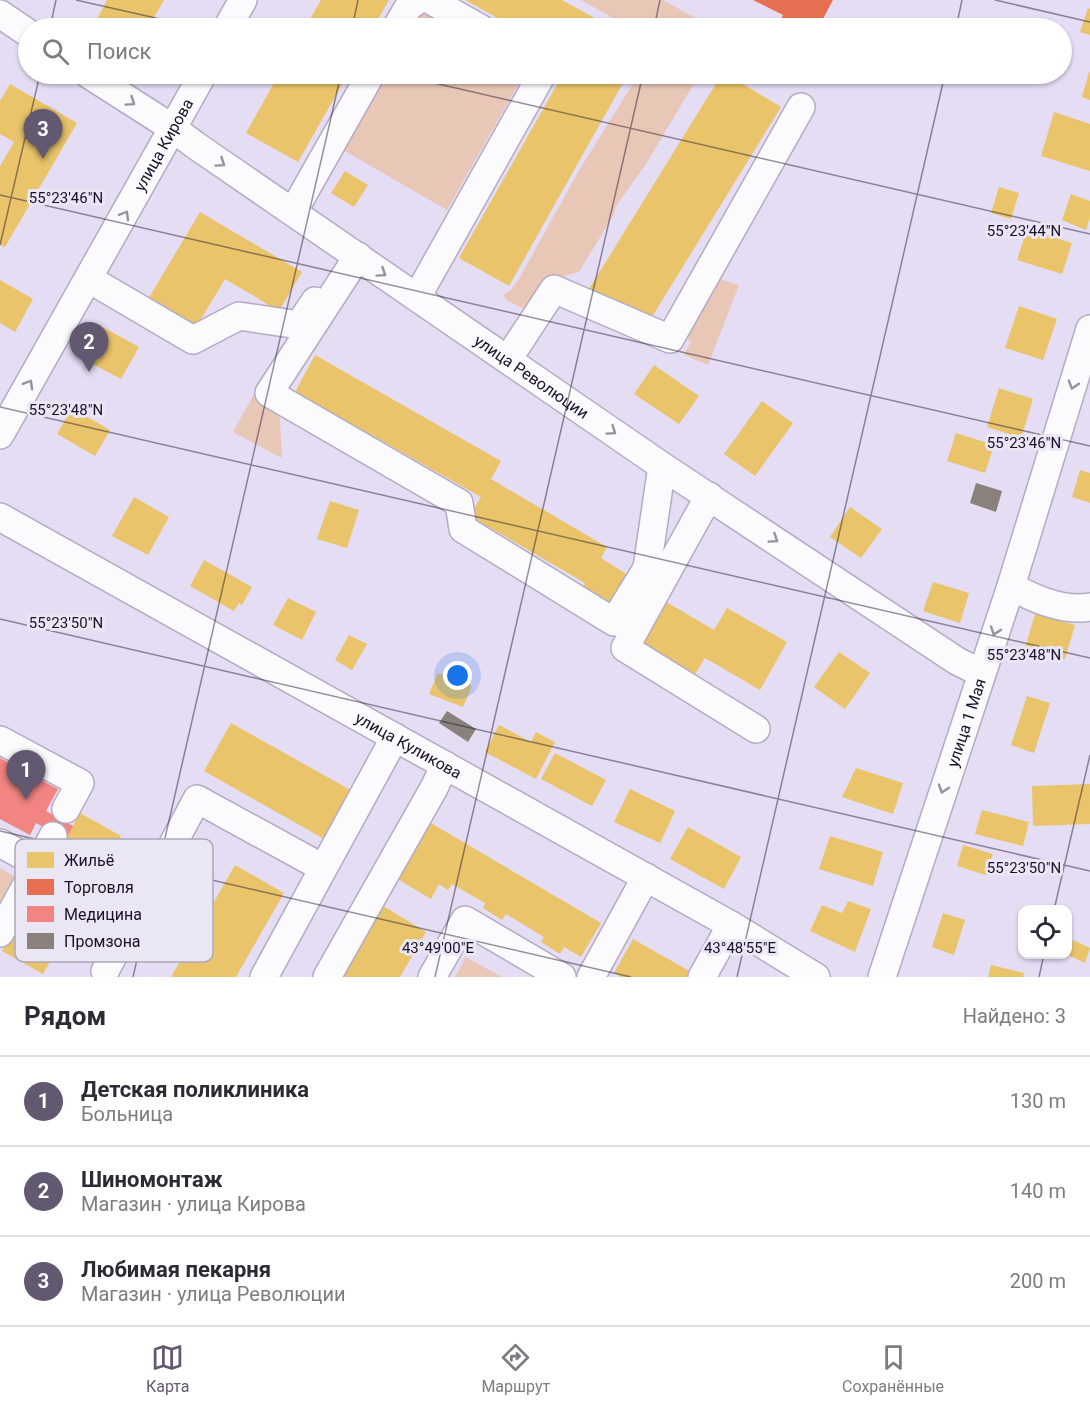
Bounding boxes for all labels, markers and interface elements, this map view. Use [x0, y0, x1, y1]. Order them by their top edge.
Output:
search box [18, 18, 1072, 84]
icon: search [39, 35, 72, 68]
text: Поиск [87, 39, 151, 64]
one-way arrow [124, 95, 135, 106]
street label: улица Кирова [130, 95, 197, 194]
pin: 3 [24, 110, 63, 159]
one-way arrow [214, 156, 225, 167]
text: 55°23'46"N [29, 189, 103, 207]
one-way arrow [118, 211, 129, 221]
text: 55°23'44"N [987, 222, 1061, 240]
one-way arrow [375, 266, 386, 277]
pin: 2 [70, 322, 109, 372]
street label: улица Революции [471, 330, 593, 422]
one-way arrow [1068, 379, 1080, 390]
one-way arrow [22, 380, 33, 391]
text: 55°23'48"N [29, 401, 103, 419]
one-way arrow [605, 424, 616, 435]
text: 55°23'46"N [987, 434, 1061, 452]
one-way arrow [768, 532, 778, 544]
text: 55°23'50"N [29, 614, 103, 632]
one-way arrow [990, 625, 1003, 636]
text: 55°23'48"N [987, 646, 1061, 664]
your location [443, 661, 472, 690]
street label: улица 1 Мая [942, 676, 989, 769]
street label: улица Куликова [352, 708, 465, 782]
pin: 1 [6, 750, 46, 800]
one-way arrow [938, 783, 951, 794]
legend [15, 839, 213, 962]
text: Жильё [64, 851, 114, 870]
text: 55°23'50"N [987, 859, 1061, 877]
text: Торговля [64, 878, 134, 897]
text: Медицина [64, 905, 142, 924]
map controls [1018, 905, 1072, 959]
button: locate [1018, 905, 1072, 959]
text: Промзона [64, 932, 141, 951]
text: 43°49'00"E [402, 939, 475, 957]
text: 43°48'55"E [704, 939, 777, 957]
text: Рядом [24, 1001, 106, 1031]
text: Найдено: 3 [963, 1004, 1066, 1028]
text: Детская поликлиника [81, 1077, 309, 1102]
text: 1 [38, 1089, 49, 1113]
text: 130 m [1010, 1089, 1066, 1113]
text: Больница [81, 1102, 173, 1126]
text: Шиномонтаж [81, 1167, 223, 1192]
text: 2 [38, 1179, 49, 1203]
text: 140 m [1010, 1179, 1066, 1203]
text: Магазин · улица Кирова [81, 1192, 306, 1216]
text: Любимая пекарня [81, 1257, 271, 1282]
text: 3 [38, 1269, 49, 1293]
text: 200 m [1010, 1269, 1066, 1293]
text: Магазин · улица Революции [81, 1282, 345, 1306]
tab: Карта [146, 1341, 190, 1396]
tab: Маршрут [481, 1341, 550, 1396]
tab: Сохранённые [842, 1341, 944, 1396]

